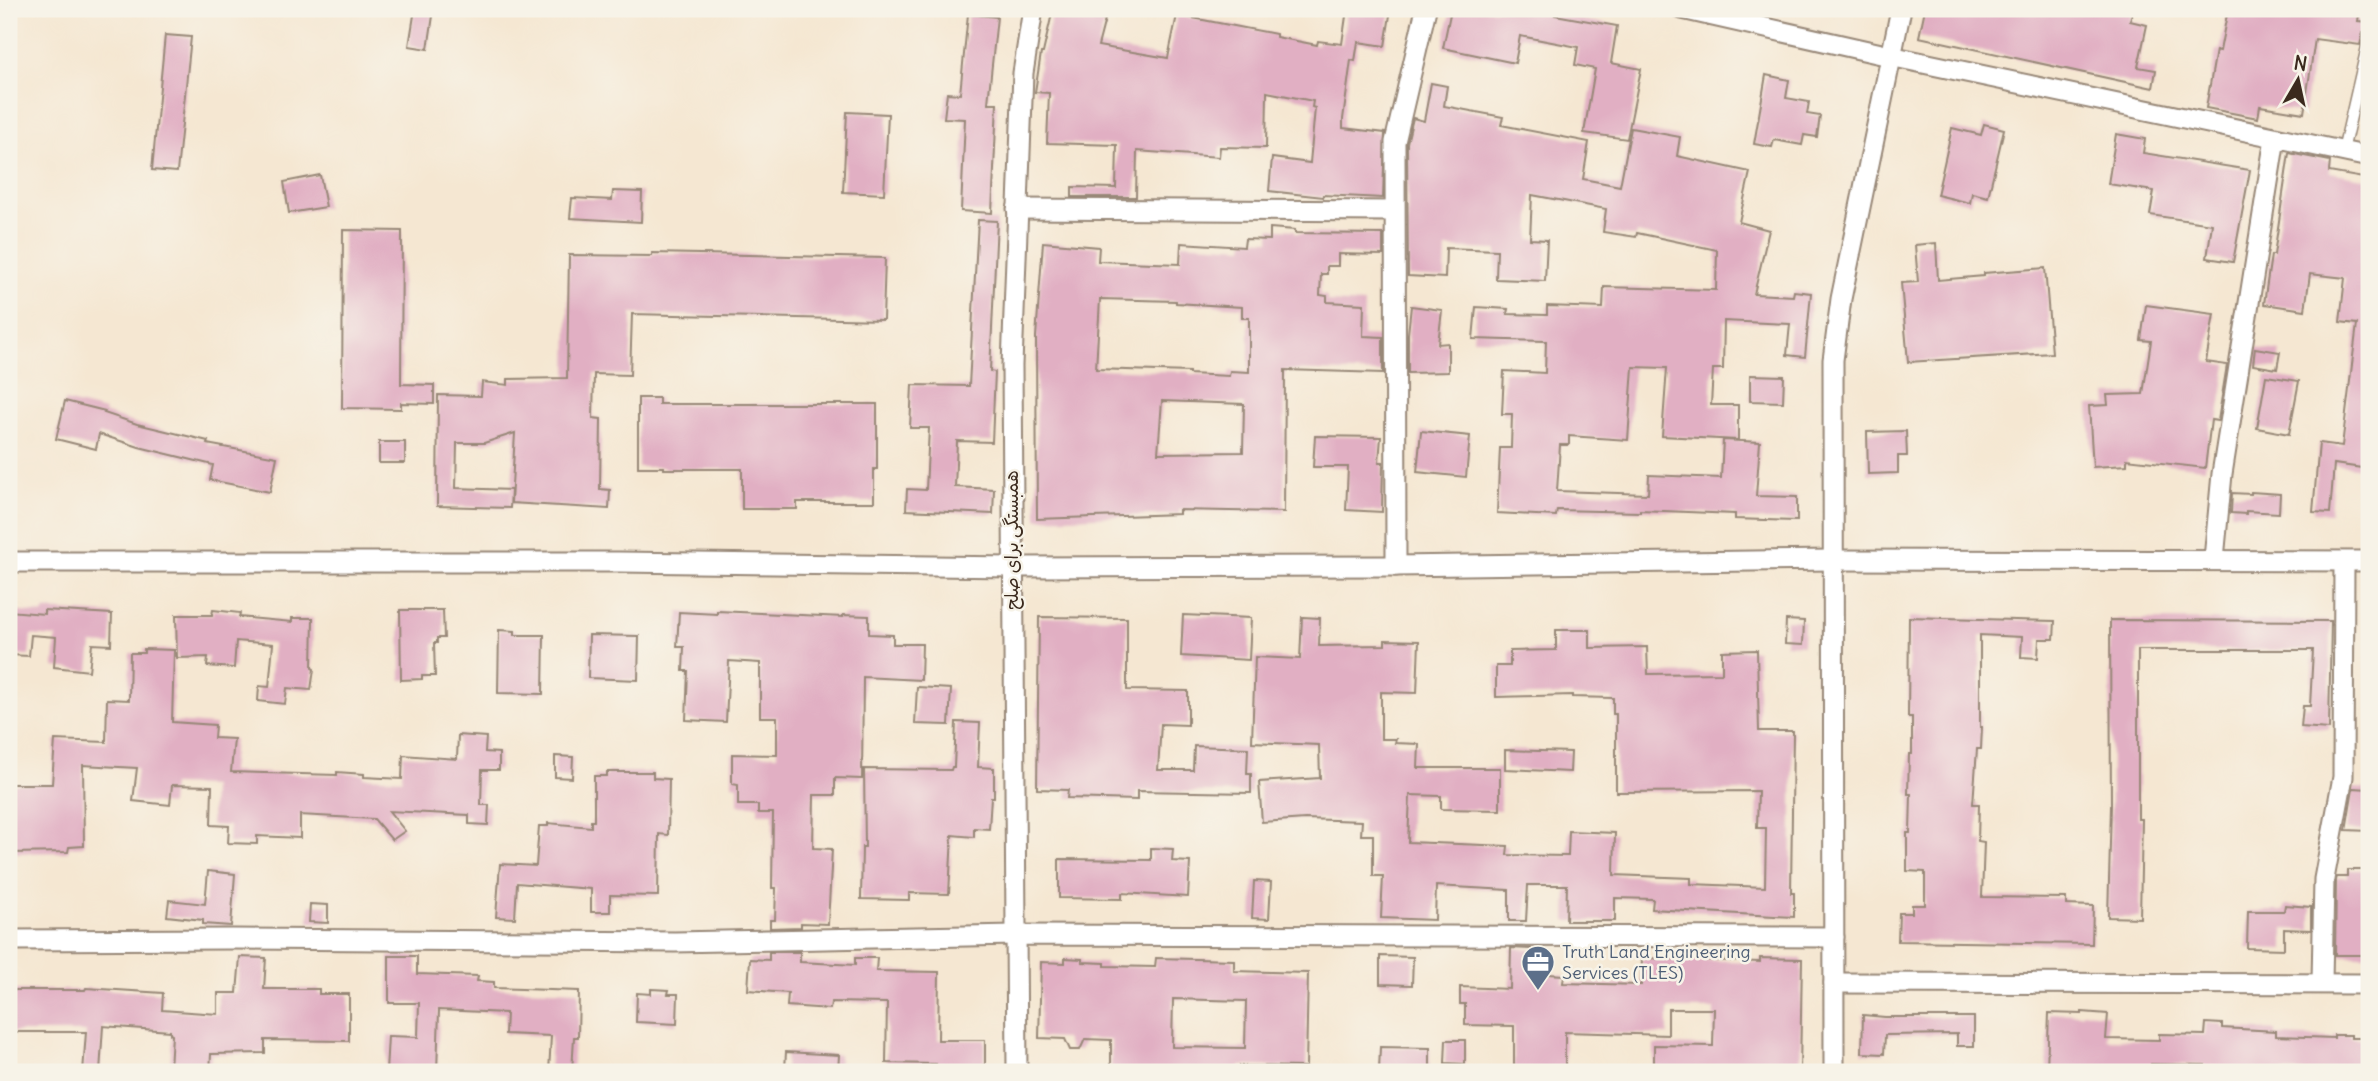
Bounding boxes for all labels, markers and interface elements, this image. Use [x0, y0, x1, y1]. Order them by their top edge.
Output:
north arrow [2262, 46, 2332, 116]
text: N [2292, 50, 2309, 76]
street label: همبستگی برای صلح [1000, 470, 1024, 610]
place label: Truth Land Engineering Services (TLES) [1562, 940, 1751, 984]
office icon: Truth Land Engineering Services (TLES) [1519, 943, 1557, 992]

